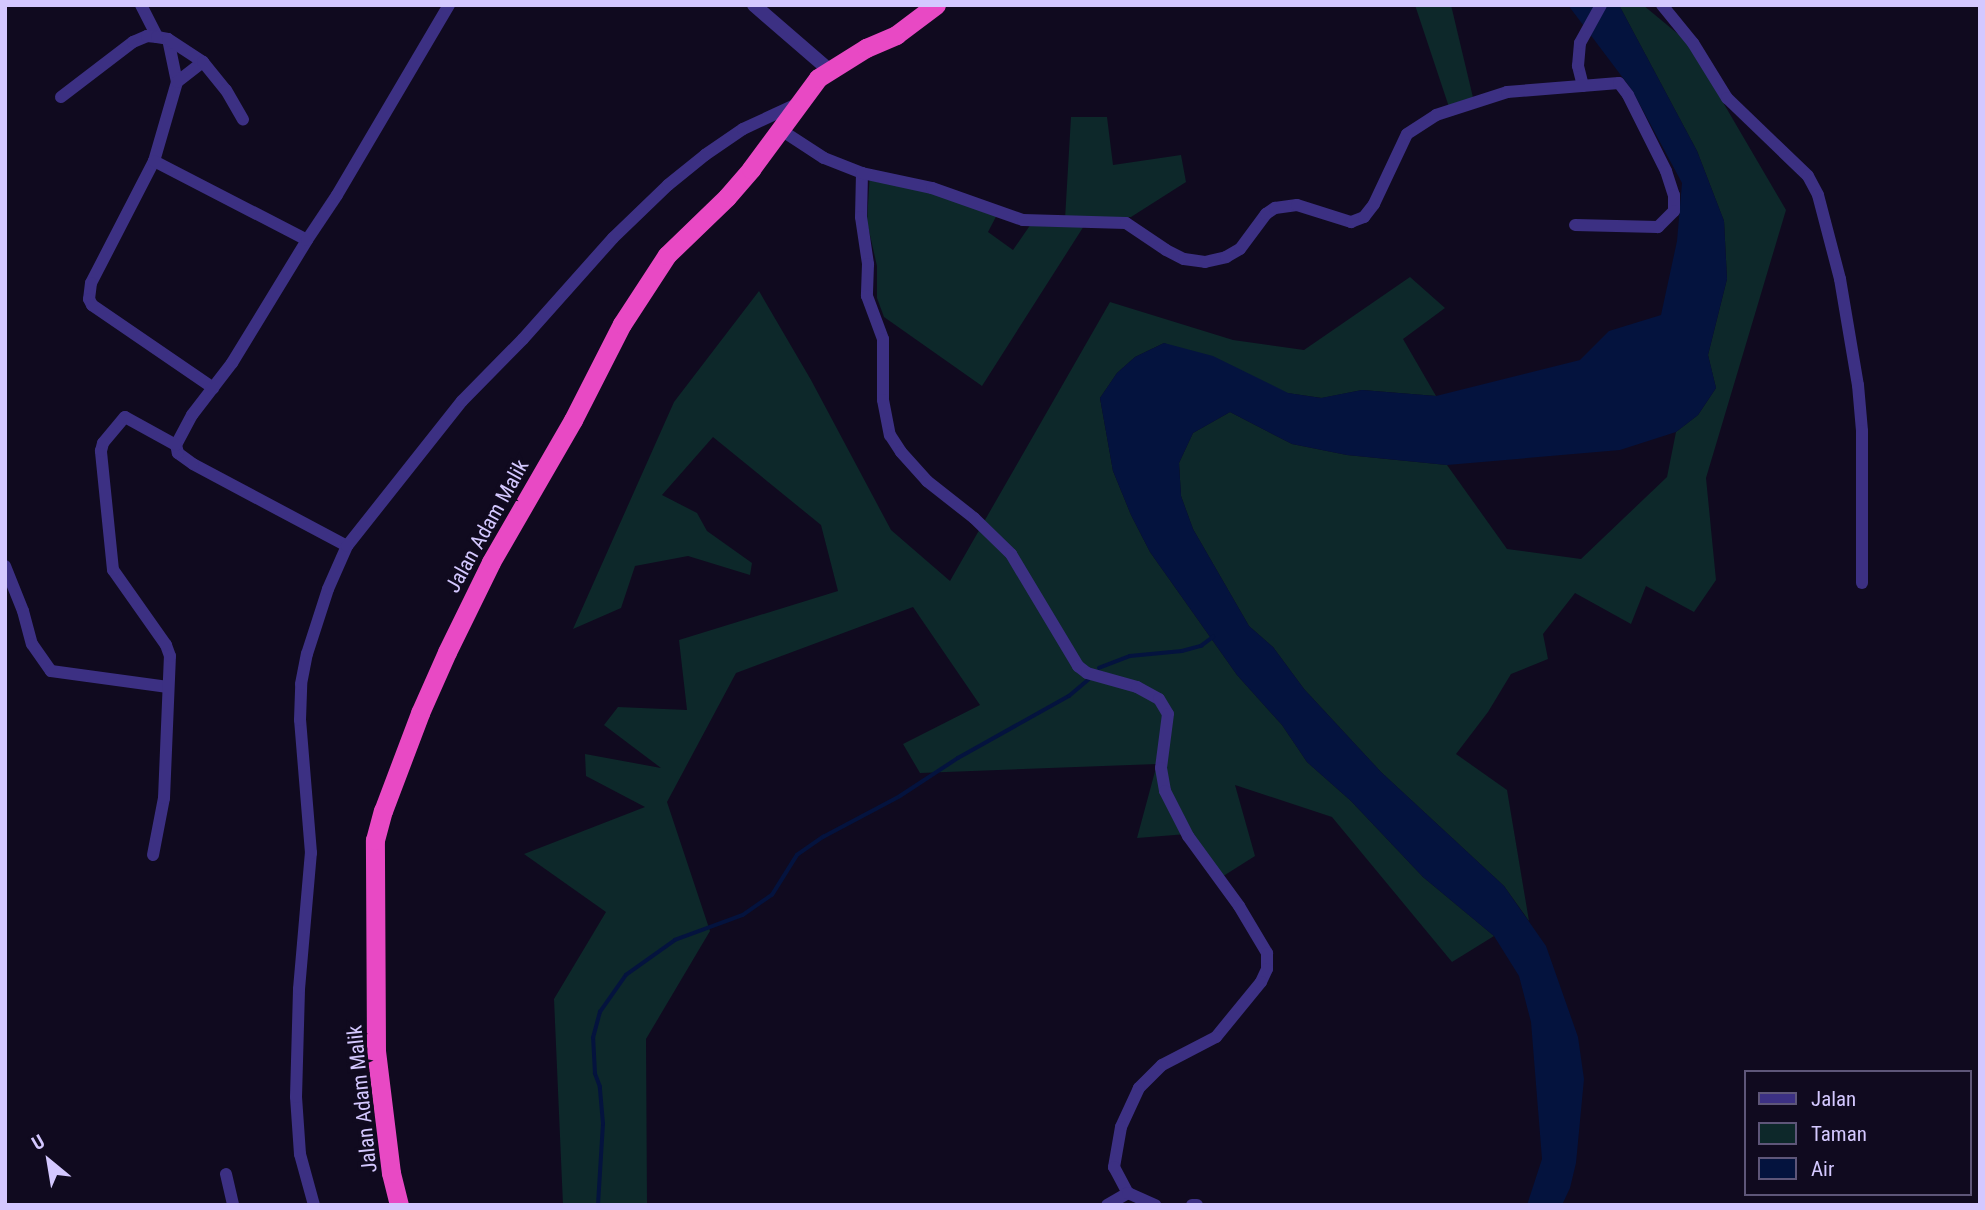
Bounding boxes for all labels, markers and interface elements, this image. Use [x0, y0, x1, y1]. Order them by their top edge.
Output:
street label: Jalan Adam Malik [440, 455, 534, 597]
street label: Jalan Adam Malik [342, 1024, 382, 1174]
legend [1744, 1070, 1971, 1196]
text: Jalan [1811, 1087, 1856, 1111]
text: Taman [1811, 1122, 1867, 1146]
north arrow [14, 1126, 84, 1196]
text: U [28, 1130, 49, 1155]
text: Air [1811, 1157, 1834, 1181]

